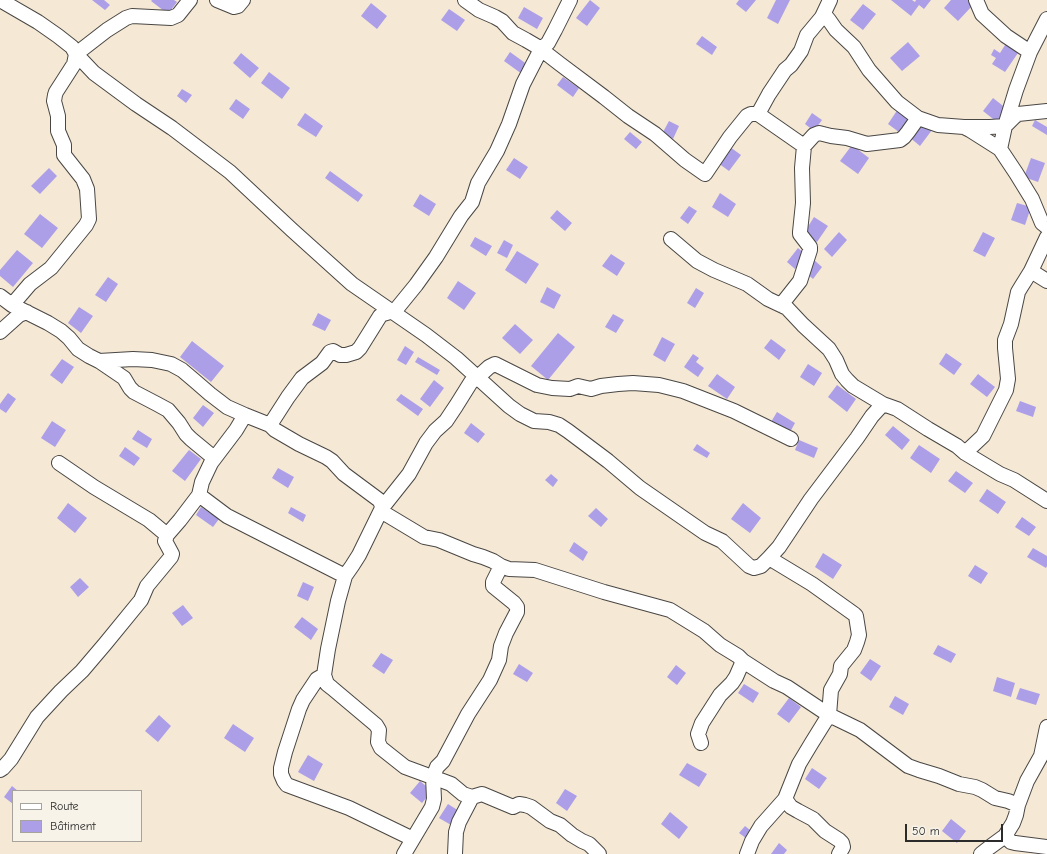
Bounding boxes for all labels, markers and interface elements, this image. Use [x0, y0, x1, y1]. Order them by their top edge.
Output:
legend [12, 790, 142, 842]
text: Route [50, 799, 79, 813]
scale bar [907, 816, 1005, 842]
text: Bâtiment [50, 819, 96, 833]
text: 50 m [912, 824, 940, 838]

